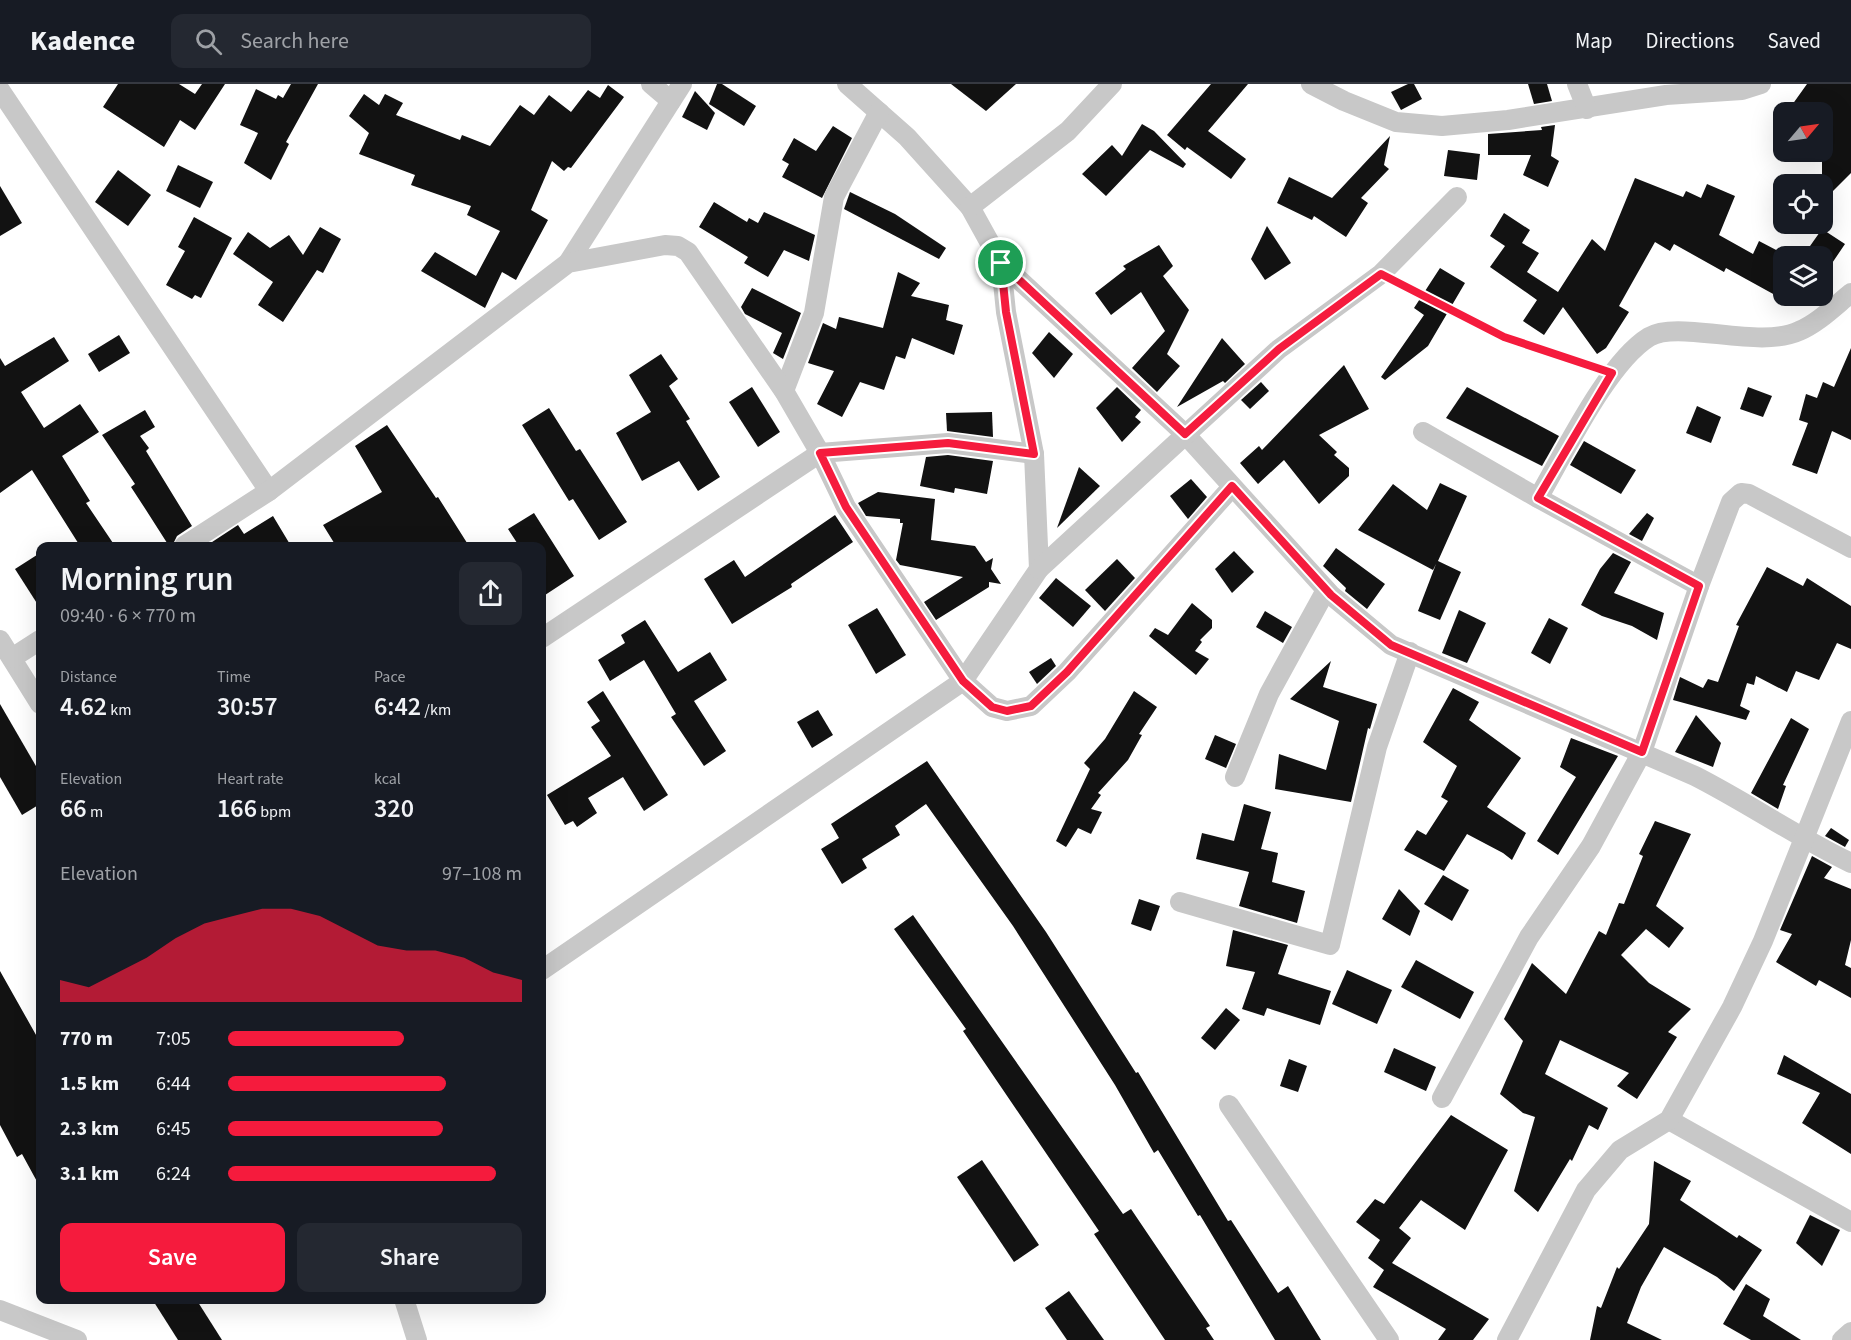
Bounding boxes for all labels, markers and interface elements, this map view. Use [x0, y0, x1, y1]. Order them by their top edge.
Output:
search box [171, 14, 591, 68]
text: Kadence [30, 21, 135, 61]
icon: search [192, 25, 225, 58]
text: Search here [240, 25, 349, 57]
text: Map [1575, 26, 1613, 56]
text: Directions [1646, 26, 1734, 56]
text: Saved [1767, 26, 1821, 56]
north arrow [1773, 102, 1833, 162]
map controls [1773, 102, 1833, 306]
button: locate [1773, 174, 1833, 234]
pin [975, 237, 1026, 288]
icon: arrive [984, 246, 1017, 279]
button: layers [1773, 246, 1833, 306]
text: Morning run [60, 556, 234, 603]
button: share [459, 562, 522, 625]
text: 09:40 · 6 × 770 m [60, 602, 196, 630]
text: Distance [60, 666, 117, 688]
text: Time [217, 666, 251, 688]
text: Pace [374, 666, 405, 688]
text: 4.62 [60, 688, 107, 725]
text: 30:57 [217, 688, 278, 725]
text: 6:42 [374, 688, 421, 725]
text: km [107, 699, 132, 721]
text: /km [421, 699, 451, 721]
text: Elevation [60, 768, 122, 790]
text: Heart rate [217, 768, 284, 790]
text: kcal [374, 768, 401, 790]
text: 66 [60, 790, 87, 827]
text: 166 [217, 790, 257, 827]
text: 320 [374, 790, 414, 827]
text: m [87, 801, 103, 823]
text: bpm [257, 801, 291, 823]
text: Elevation [60, 860, 138, 888]
text: 97–108 m [442, 860, 522, 888]
text: 770 m [60, 1025, 113, 1053]
text: 7:05 [156, 1025, 191, 1053]
text: 1.5 km [60, 1070, 119, 1098]
text: 6:44 [156, 1070, 191, 1098]
text: 2.3 km [60, 1115, 119, 1143]
text: 6:45 [156, 1115, 191, 1143]
text: 3.1 km [60, 1160, 119, 1188]
text: 6:24 [156, 1160, 191, 1188]
button: Save [60, 1223, 285, 1292]
button: Share [297, 1223, 522, 1292]

